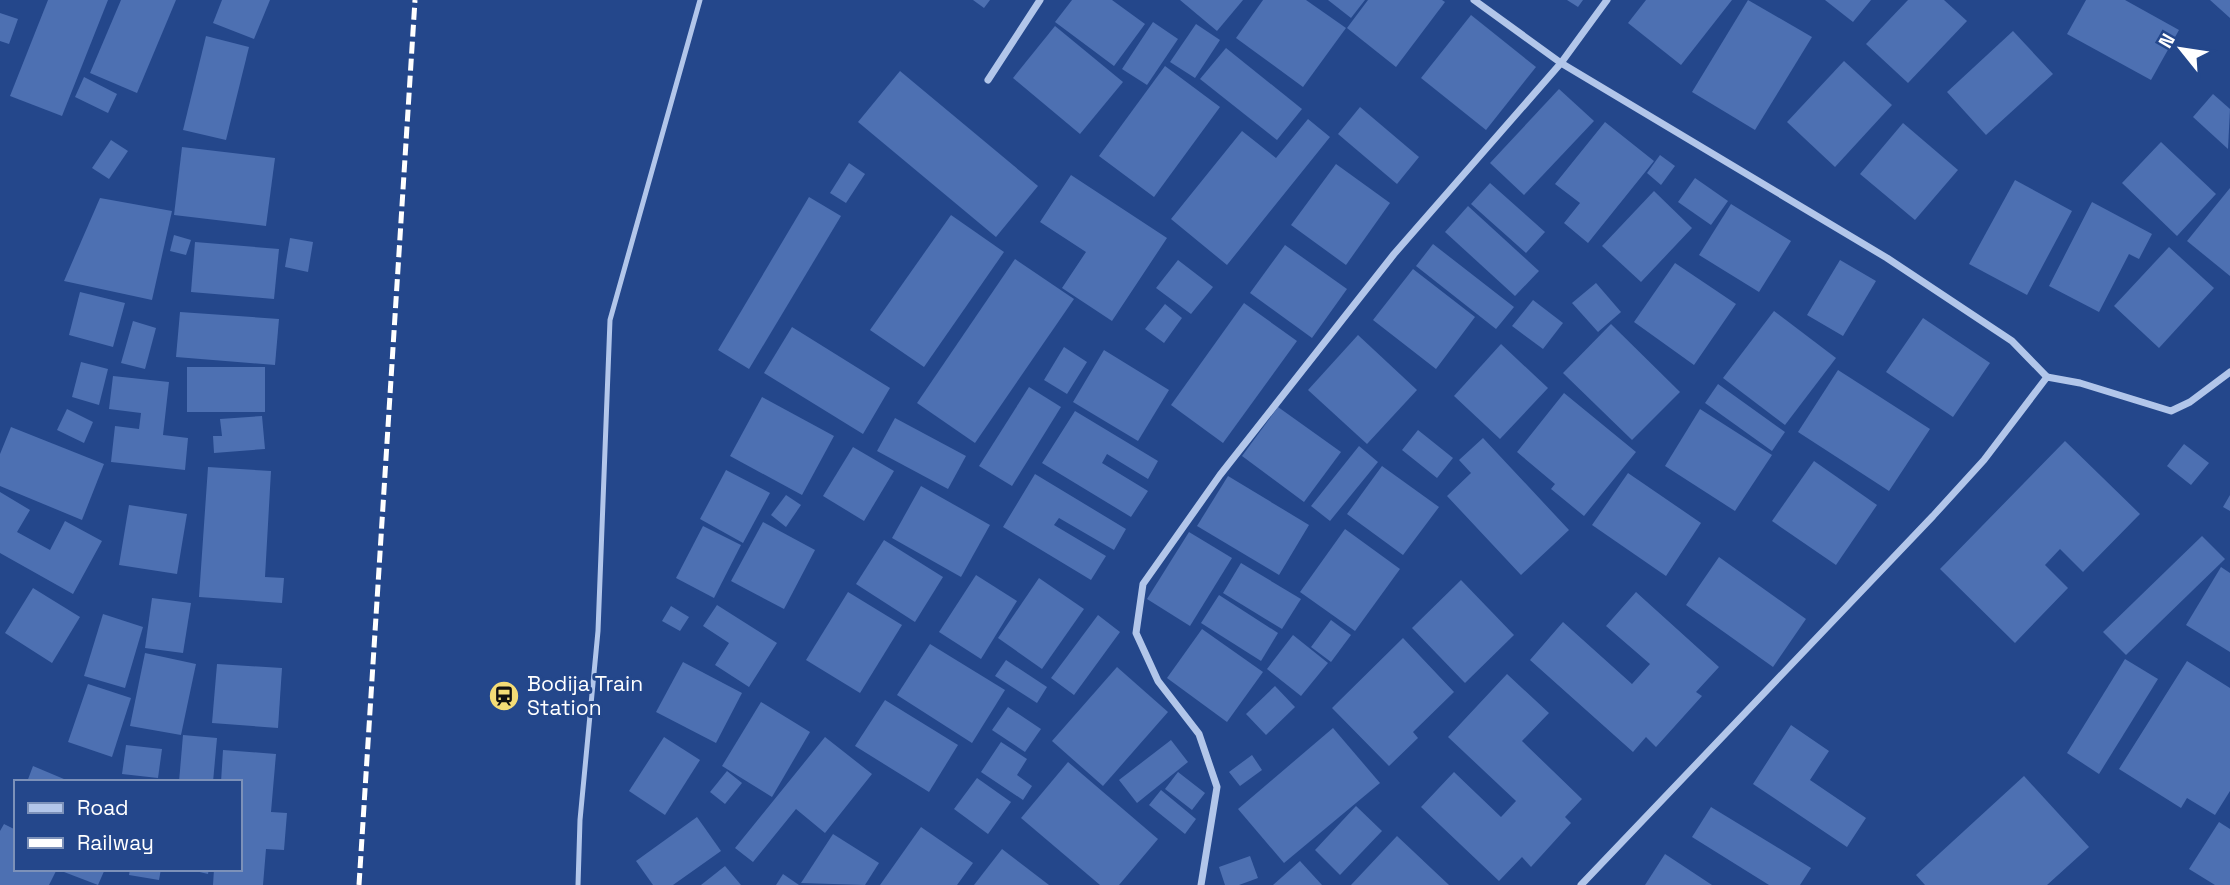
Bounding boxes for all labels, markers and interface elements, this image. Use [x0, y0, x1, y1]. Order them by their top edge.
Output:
north arrow [2146, 14, 2216, 84]
text: N [2153, 29, 2181, 53]
place label: Bodija Train Station [527, 670, 643, 721]
station icon: Bodija Train Station [487, 679, 521, 713]
legend [14, 780, 242, 871]
text: Road [77, 794, 129, 821]
text: Railway [77, 829, 154, 856]

